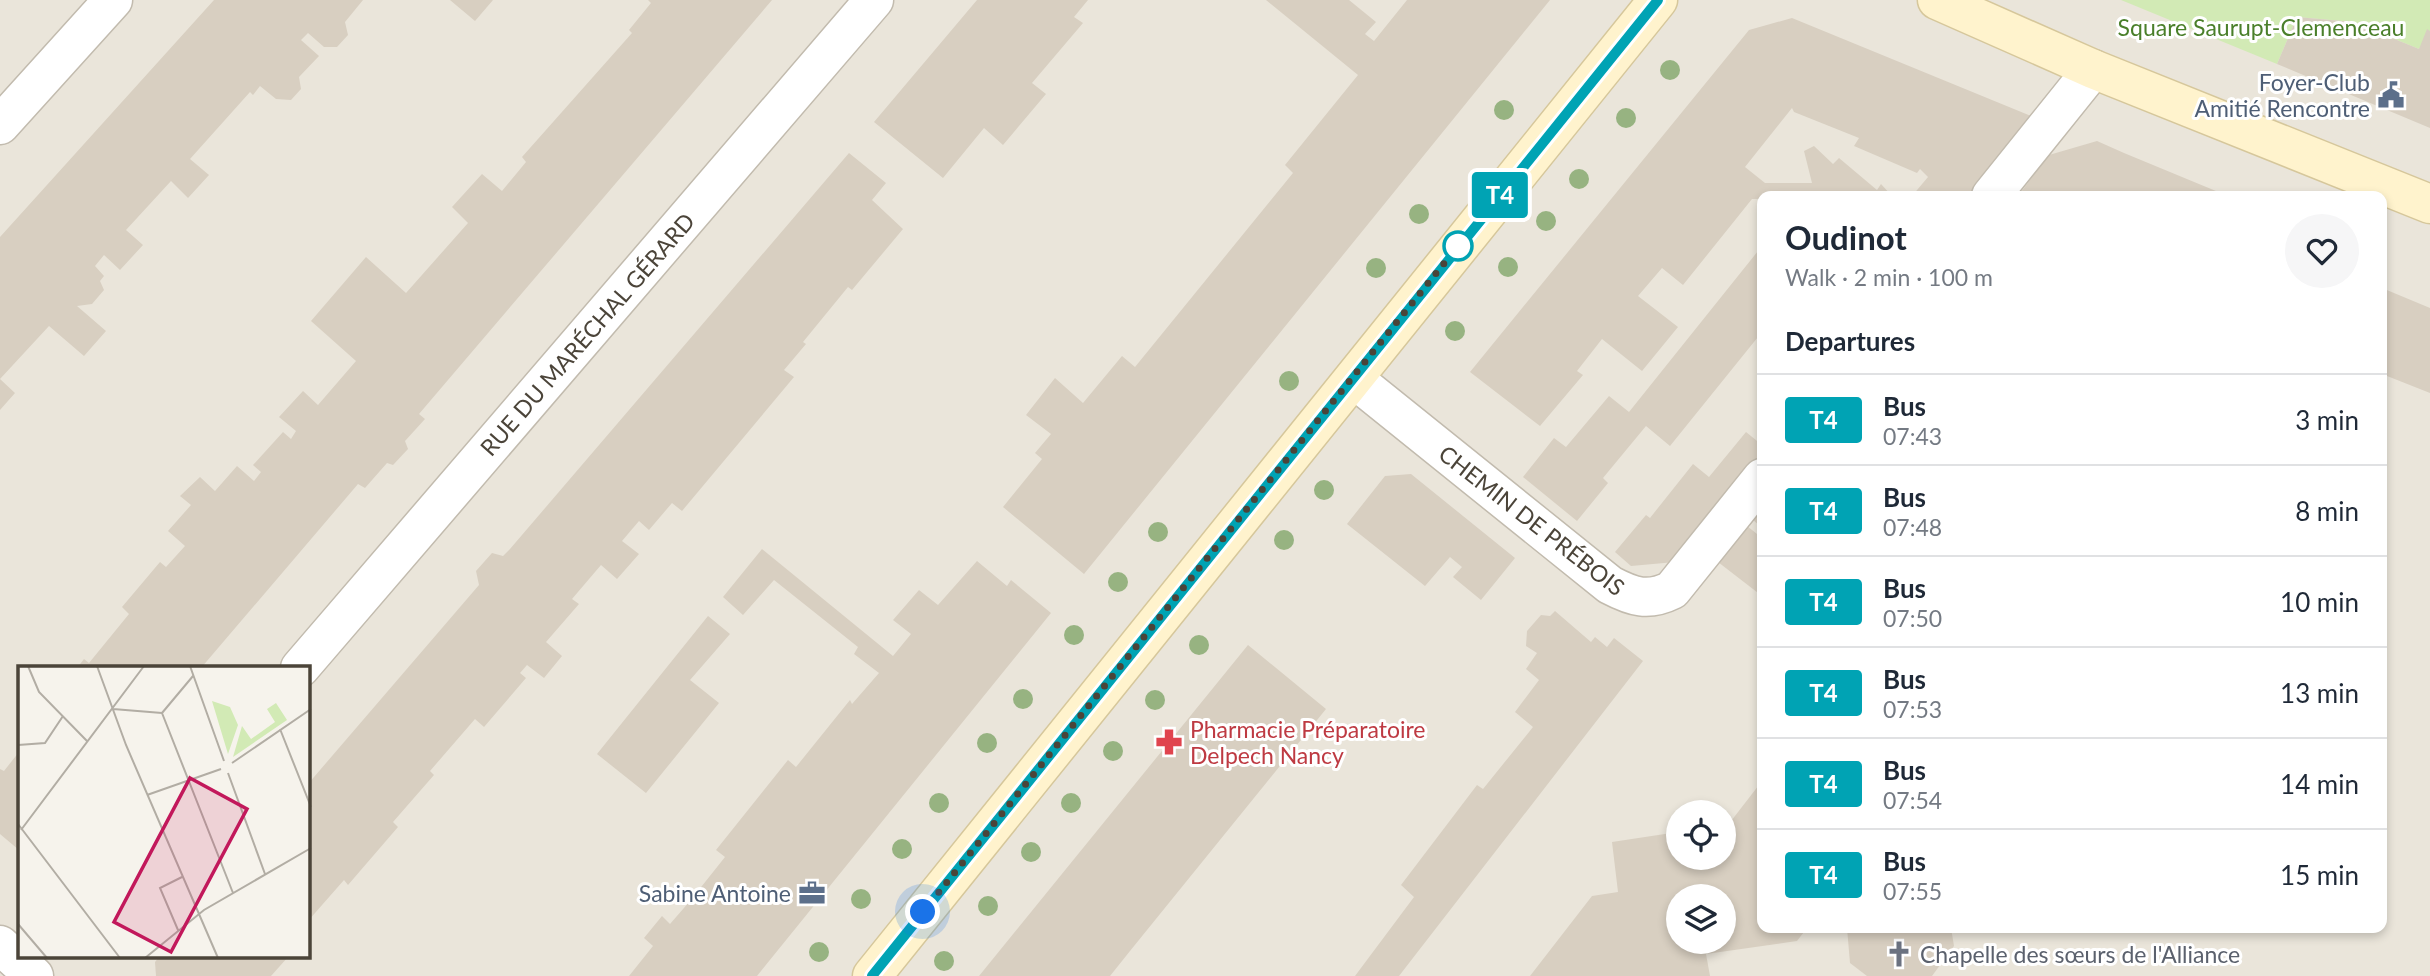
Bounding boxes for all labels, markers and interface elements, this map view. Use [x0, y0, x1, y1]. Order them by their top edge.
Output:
park label: Square Saurupt-Clemenceau [2118, 13, 2404, 41]
place label: Foyer-Club Amitié Rencontre [2194, 68, 2370, 122]
public building icon: Foyer-Club Amitié Rencontre [2376, 80, 2406, 110]
line badge: T4 [1468, 172, 1532, 218]
text: T4 [1486, 180, 1514, 209]
street label: RUE DU MARÉCHAL GÉRARD [474, 207, 700, 461]
button: heart [2285, 214, 2359, 288]
text: Oudinot [1785, 217, 1907, 257]
unlabelled marker [1443, 231, 1473, 261]
text: Walk · 2 min · 100 m [1785, 263, 1993, 291]
text: Departures [1785, 325, 1915, 357]
text: Bus [1883, 390, 1926, 422]
text: 3 min [2295, 404, 2359, 436]
text: T4 [1809, 405, 1838, 434]
text: 07:43 [1883, 422, 1942, 450]
street label: CHEMIN DE PRÉBOIS [1434, 439, 1630, 601]
text: Bus [1883, 481, 1926, 513]
text: 8 min [2295, 495, 2359, 527]
text: T4 [1809, 496, 1838, 525]
text: 07:48 [1883, 513, 1942, 541]
text: Bus [1883, 572, 1926, 604]
text: 10 min [2280, 586, 2359, 618]
text: T4 [1809, 587, 1838, 616]
text: 07:50 [1883, 604, 1942, 632]
text: Bus [1883, 663, 1926, 695]
inset map [18, 666, 310, 958]
text: 13 min [2280, 677, 2359, 709]
text: T4 [1809, 678, 1838, 707]
text: 07:53 [1883, 695, 1942, 723]
place label: Pharmacie Préparatoire Delpech Nancy [1190, 715, 1425, 769]
pharmacy icon: Pharmacie Préparatoire Delpech Nancy [1154, 727, 1184, 757]
text: Bus [1883, 754, 1926, 786]
text: 14 min [2280, 768, 2359, 800]
text: T4 [1809, 769, 1838, 798]
text: 07:54 [1883, 786, 1942, 814]
map controls [1666, 800, 1736, 954]
button: locate [1666, 800, 1736, 870]
text: Bus [1883, 845, 1926, 877]
text: 15 min [2280, 859, 2359, 891]
text: T4 [1809, 860, 1838, 889]
text: 07:55 [1883, 877, 1942, 905]
office icon: Sabine Antoine [797, 878, 827, 908]
place label: Sabine Antoine [639, 879, 791, 907]
button: layers [1666, 884, 1736, 954]
your location [905, 894, 940, 929]
church icon: Chapelle des sœurs de l'Alliance [1884, 939, 1914, 969]
place label: Chapelle des sœurs de l'Alliance [1920, 940, 2240, 968]

